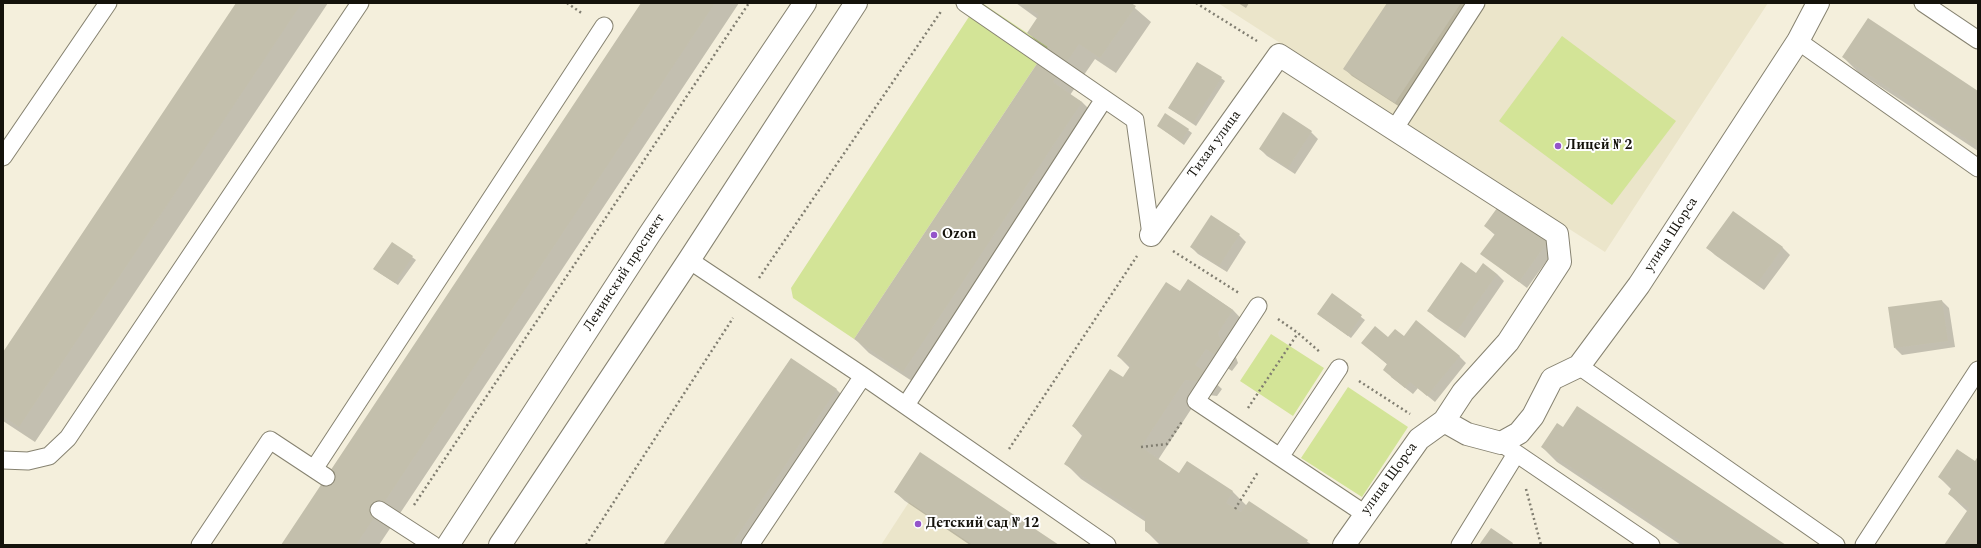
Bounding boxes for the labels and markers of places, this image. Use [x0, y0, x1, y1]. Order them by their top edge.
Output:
place label: Лицей № 2 [1566, 138, 1632, 154]
marker: Лицей № 2 [1553, 141, 1563, 151]
place label: Ozon [942, 227, 976, 243]
marker: Ozon [929, 230, 939, 240]
place label: Детский сад № 12 [926, 516, 1039, 532]
marker: Детский сад № 12 [913, 519, 923, 529]

